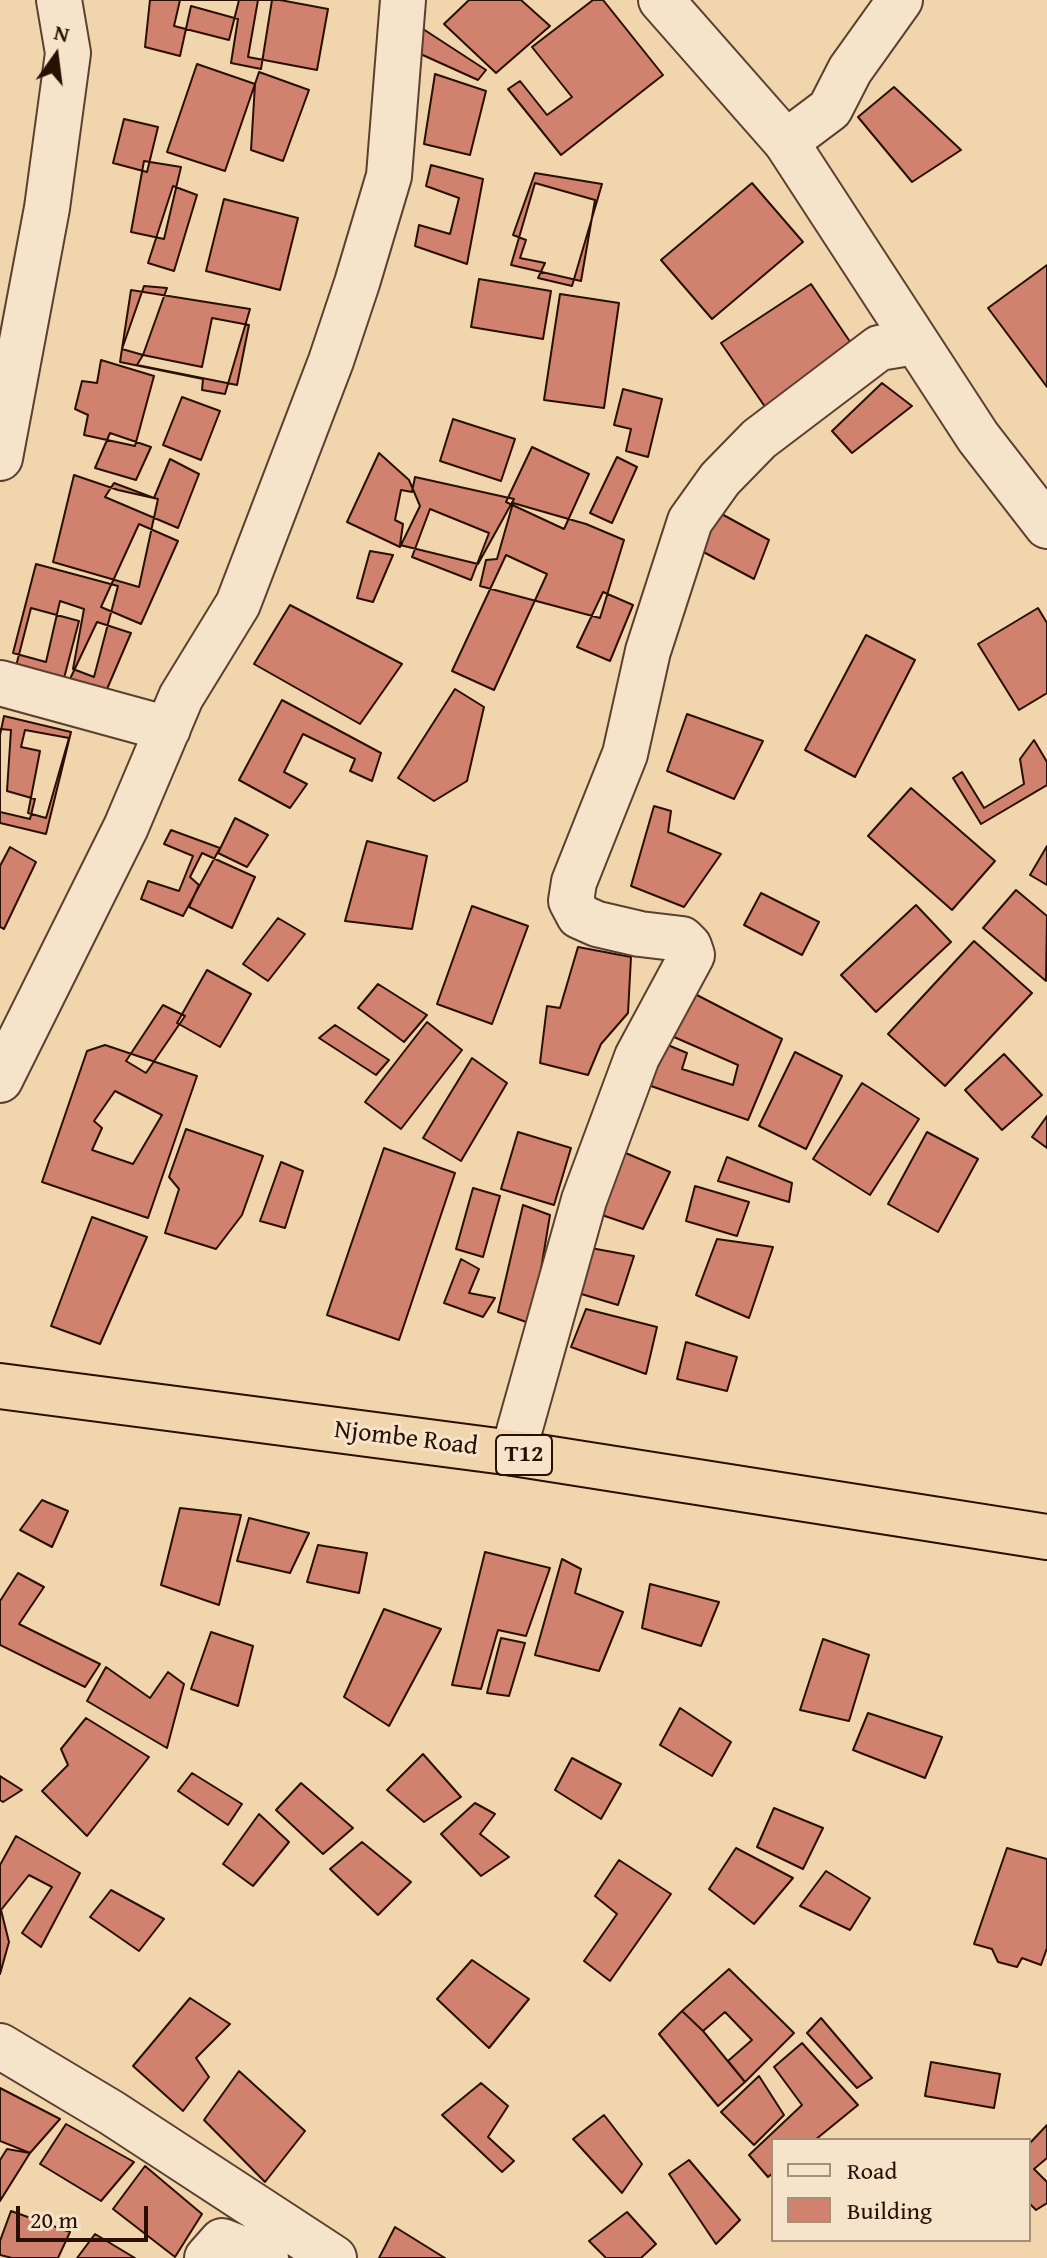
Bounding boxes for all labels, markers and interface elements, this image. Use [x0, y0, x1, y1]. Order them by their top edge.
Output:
text: N [51, 15, 73, 50]
north arrow [16, 16, 96, 96]
street label: Njombe Road [333, 1415, 479, 1463]
road number: T12 [496, 1435, 552, 1475]
legend [771, 2138, 1031, 2242]
text: Road [847, 2153, 897, 2188]
scale bar [20, 2190, 152, 2240]
text: Building [847, 2193, 932, 2228]
text: 20 m [30, 2202, 78, 2237]

